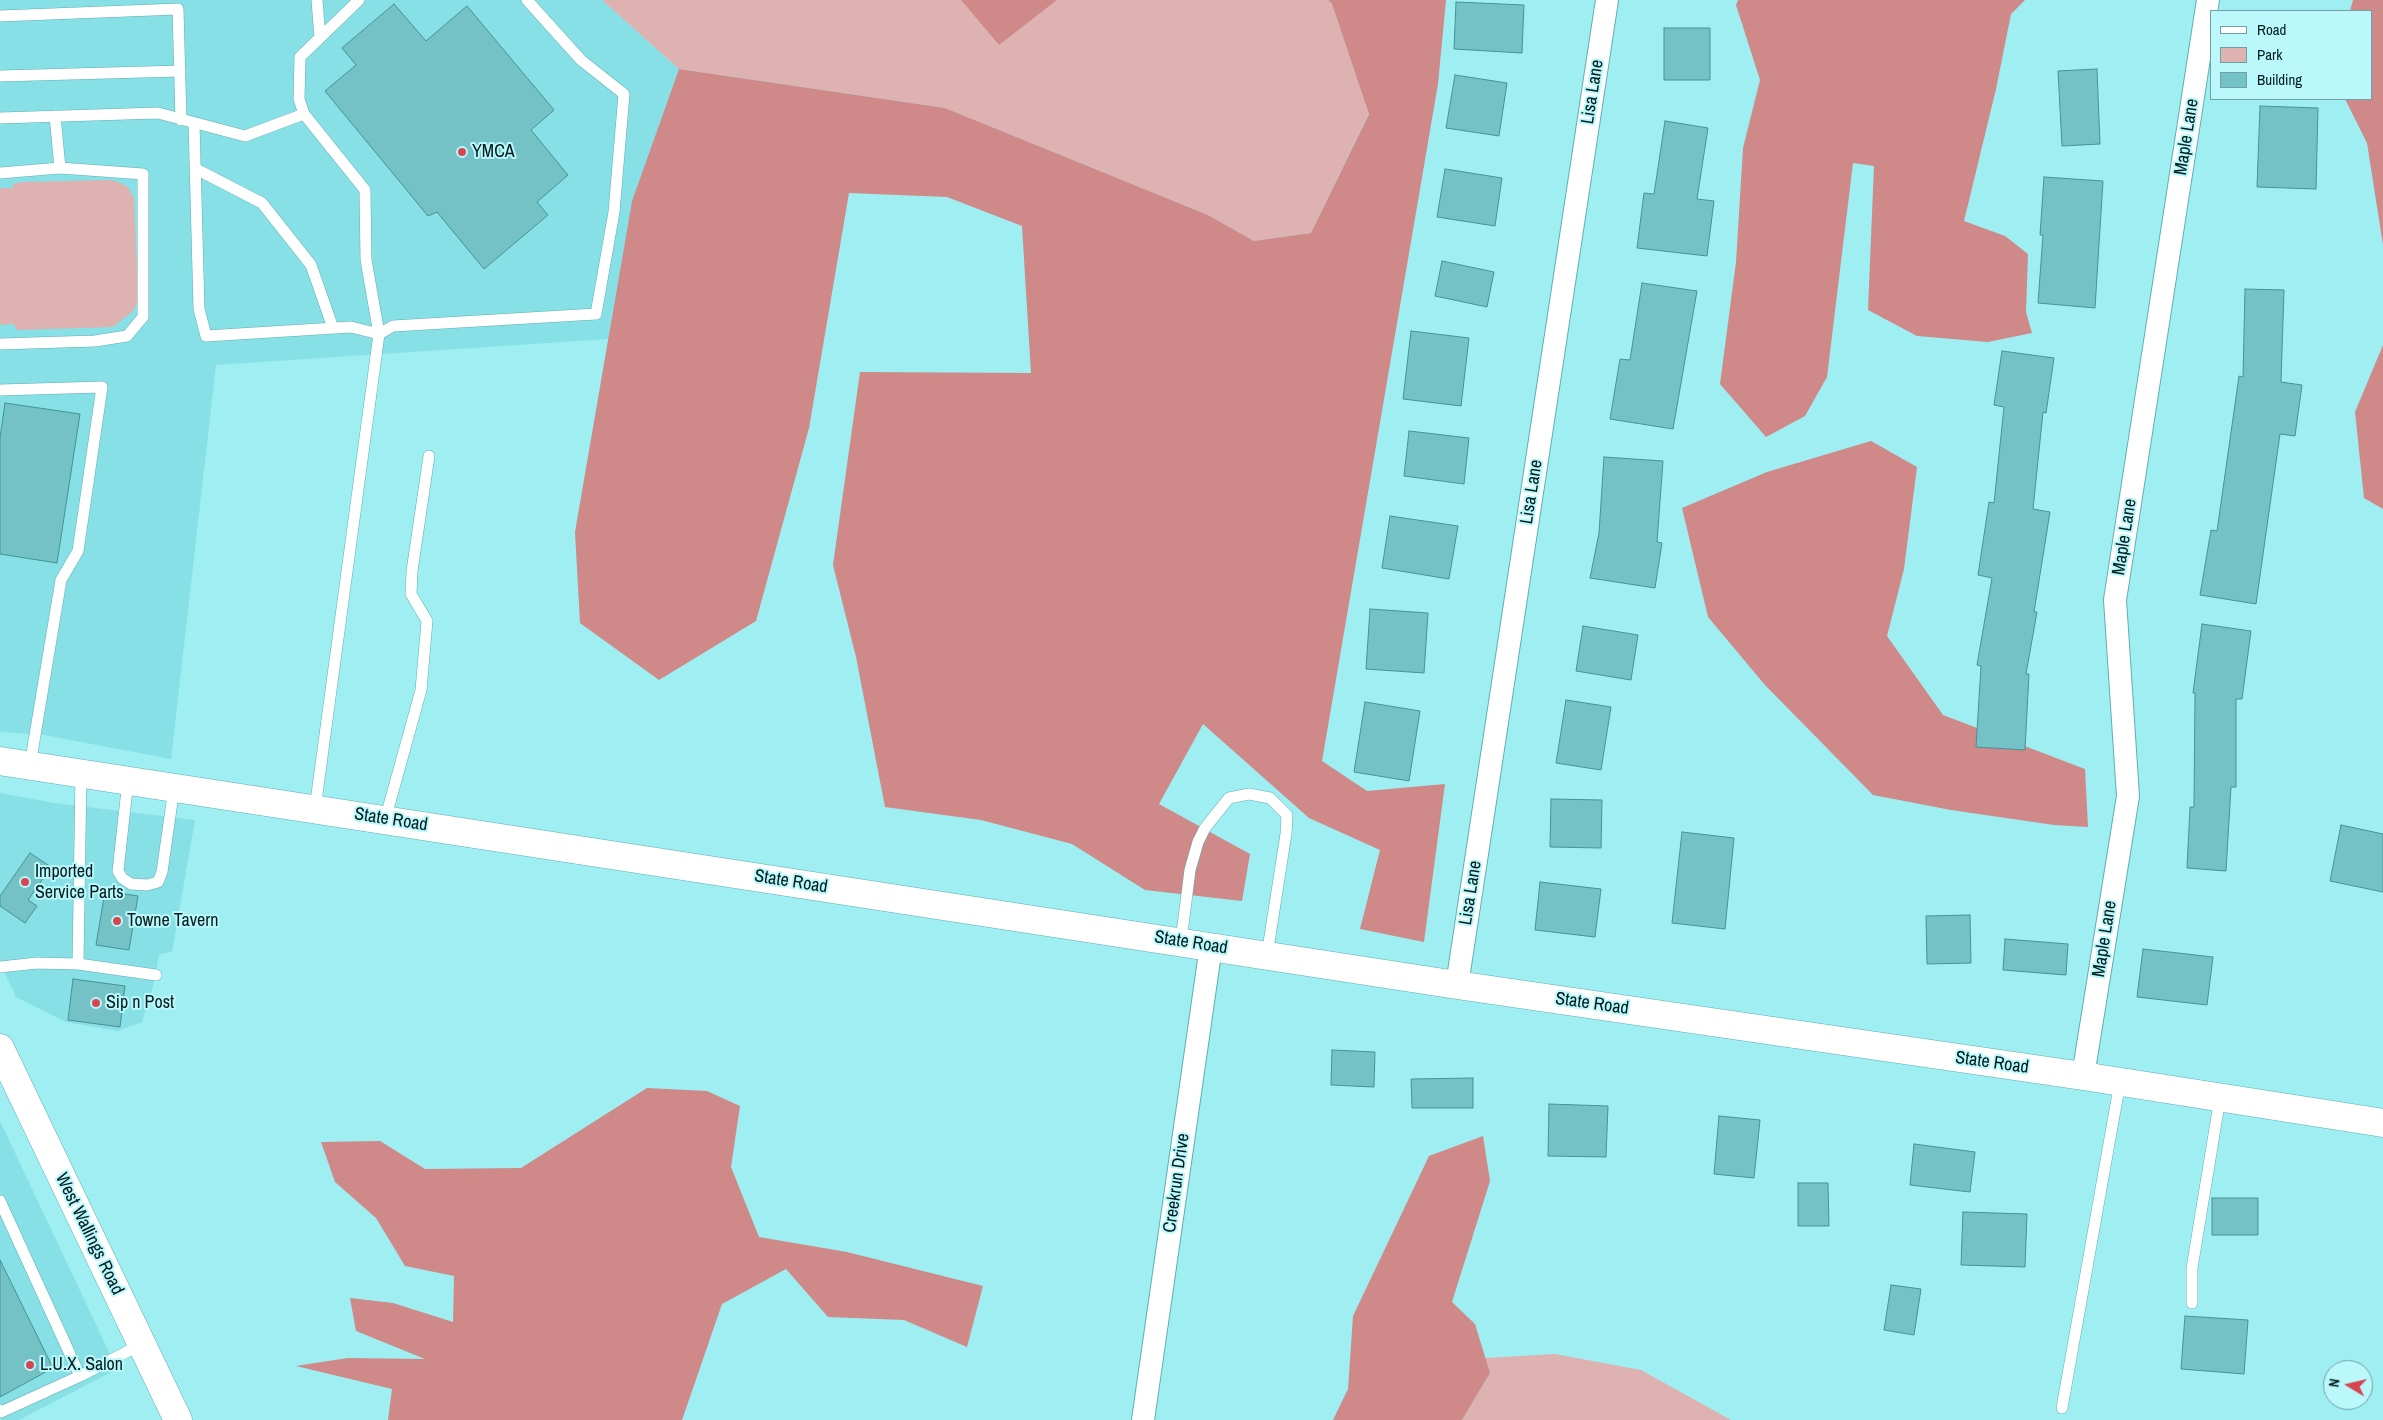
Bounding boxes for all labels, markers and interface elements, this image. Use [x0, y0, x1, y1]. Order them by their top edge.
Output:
legend [2210, 10, 2373, 100]
text: Road [2257, 19, 2286, 40]
text: Park [2257, 44, 2282, 65]
street label: Lisa Lane [1577, 58, 1609, 126]
text: Building [2257, 69, 2302, 90]
street label: Maple Lane [2170, 97, 2204, 177]
place label: YMCA [472, 141, 515, 163]
marker: YMCA [456, 146, 468, 158]
street label: Lisa Lane [1516, 458, 1548, 526]
street label: Maple Lane [2108, 497, 2142, 577]
street label: State Road [353, 804, 429, 836]
street label: Lisa Lane [1455, 859, 1487, 927]
place label: Imported Service Parts [35, 861, 124, 904]
street label: State Road [753, 866, 829, 898]
marker: Imported Service Parts [19, 876, 31, 888]
street label: Maple Lane [2088, 899, 2122, 979]
place label: Towne Tavern [127, 910, 218, 932]
marker: Towne Tavern [111, 915, 123, 927]
street label: State Road [1153, 927, 1229, 959]
street label: State Road [1554, 988, 1630, 1020]
place label: Sip n Post [106, 992, 174, 1014]
marker: Sip n Post [90, 997, 102, 1009]
street label: State Road [1954, 1047, 2030, 1079]
street label: Creekrun Drive [1159, 1132, 1195, 1234]
street label: West Wallings Road [50, 1170, 128, 1298]
place label: L.U.X. Salon [40, 1354, 123, 1376]
marker: L.U.X. Salon [24, 1359, 36, 1371]
north arrow [2323, 1360, 2373, 1410]
text: N [2325, 1377, 2344, 1388]

